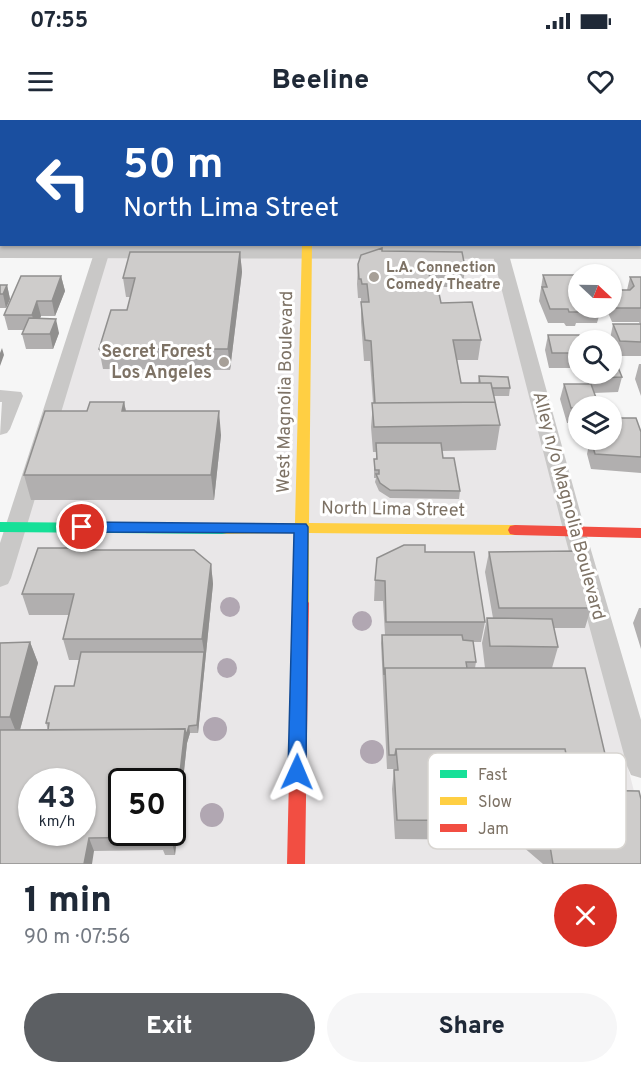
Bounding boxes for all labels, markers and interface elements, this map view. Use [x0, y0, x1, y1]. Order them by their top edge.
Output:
text: 07:55 [30, 8, 88, 35]
text: Beeline [272, 64, 369, 98]
icon: menu [24, 65, 57, 98]
icon: heart [584, 65, 617, 98]
text: 50 m [123, 140, 224, 193]
icon: left [24, 144, 102, 222]
text: North Lima Street [123, 192, 339, 226]
place label: L.A. Connection Comedy Theatre [386, 259, 501, 295]
north arrow [568, 264, 622, 318]
map controls [568, 264, 622, 450]
marker: L.A. Connection Comedy Theatre [367, 270, 381, 284]
street label: West Magnolia Boulevard [273, 291, 299, 493]
button: search [568, 330, 622, 384]
place label: Secret Forest Los Angeles [101, 341, 212, 385]
marker: Secret Forest Los Angeles [217, 355, 231, 369]
street label: Alley n/o Magnolia Boulevard [526, 389, 610, 623]
button: layers [568, 396, 622, 450]
street label: North Lima Street [321, 497, 465, 523]
pin [56, 501, 107, 552]
icon: arrive [65, 510, 98, 543]
position arrow [265, 740, 329, 804]
legend [428, 753, 626, 849]
text: Fast [478, 766, 508, 786]
speed limit sign: 50 [108, 768, 186, 846]
text: 43 [38, 781, 76, 818]
text: Slow [478, 793, 512, 813]
text: km/h [39, 813, 75, 832]
text: Jam [478, 820, 509, 840]
text: 1 min [24, 879, 112, 925]
button: close [554, 884, 617, 947]
text: 90 m · 07:56 [24, 925, 130, 951]
button: Exit [24, 993, 315, 1062]
button: Share [327, 993, 617, 1062]

